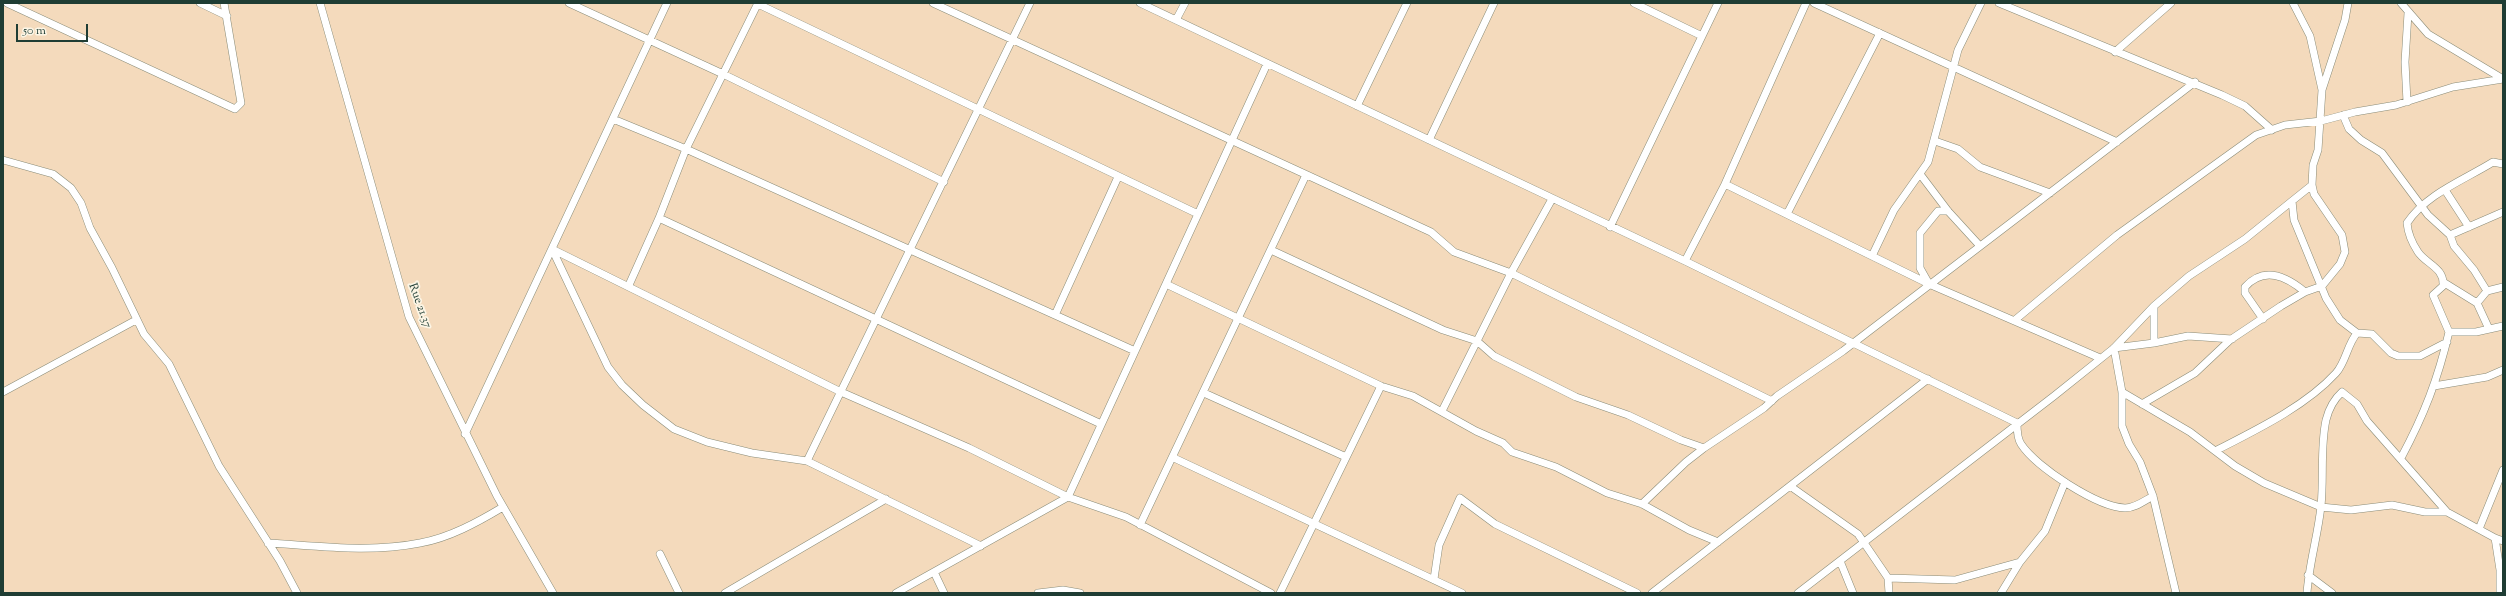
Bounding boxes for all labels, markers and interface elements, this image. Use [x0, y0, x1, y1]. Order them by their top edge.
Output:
scale bar [18, 16, 90, 42]
text: 50 m [23, 22, 46, 40]
street label: Rue 21.37 [404, 281, 434, 331]

